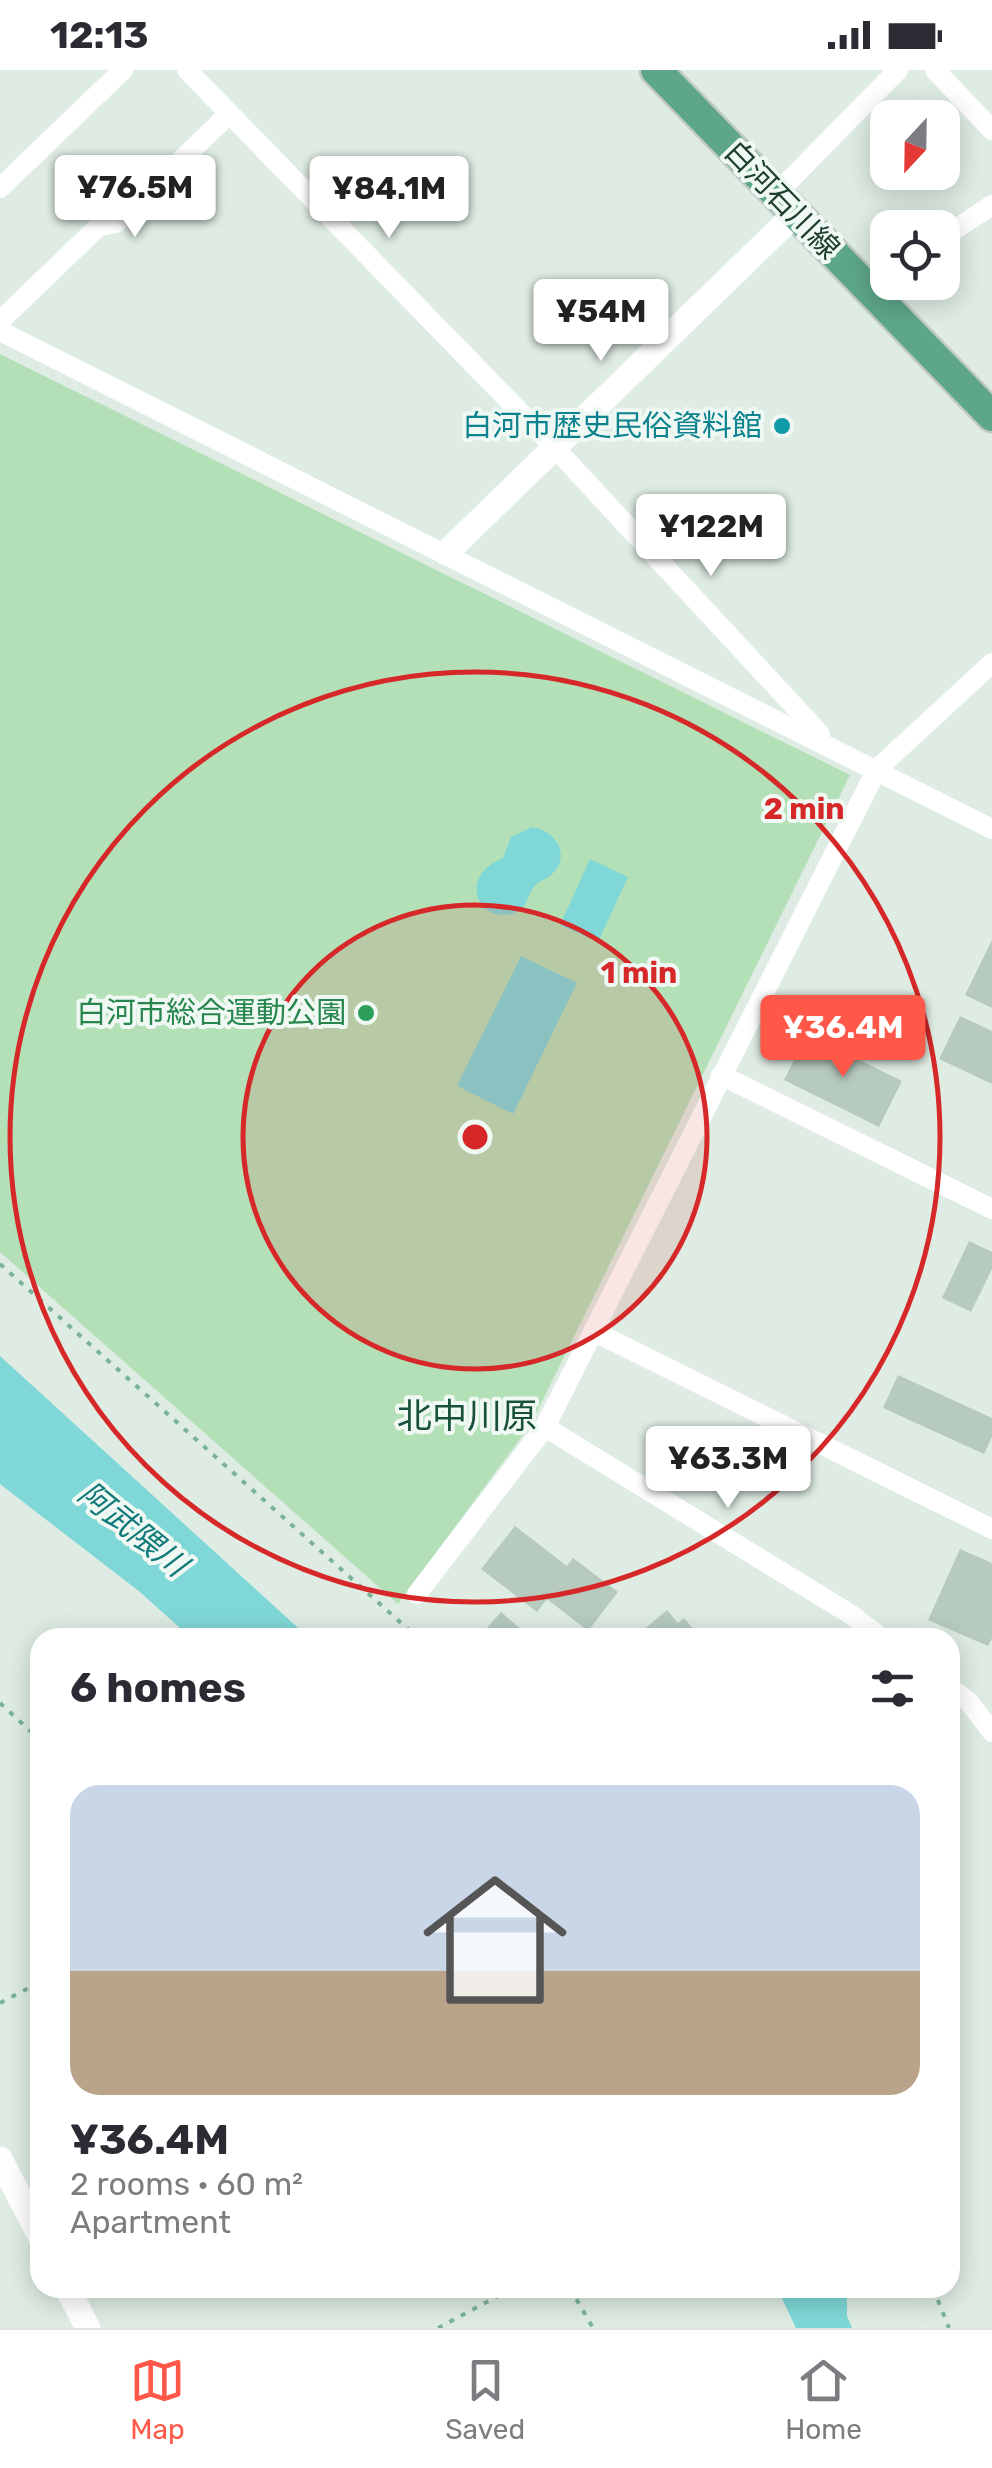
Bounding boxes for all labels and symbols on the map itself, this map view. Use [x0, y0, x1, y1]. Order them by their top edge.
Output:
north arrow [870, 100, 960, 190]
street label: 白河石川線 [717, 134, 847, 266]
pin: ¥76.5M [54, 155, 216, 240]
pin: ¥84.1M [308, 156, 470, 241]
pin: ¥54M [542, 279, 660, 364]
place label: 白河市歴史民俗資料館 [462, 408, 762, 444]
marker: 白河市歴史民俗資料館 [771, 415, 793, 437]
pin: ¥122M [641, 494, 781, 579]
text: 2 min [763, 791, 845, 827]
text: 1 min [601, 955, 677, 991]
place label: 白河市総合運動公園 [76, 995, 346, 1031]
pin: ¥36.4M [762, 995, 924, 1080]
marker: 白河市総合運動公園 [355, 1002, 377, 1024]
centre of rings [457, 1119, 493, 1155]
district label: 北中川原 [397, 1395, 537, 1437]
pin: ¥63.3M [647, 1426, 809, 1511]
water label: 阿武隈川 [71, 1474, 197, 1586]

